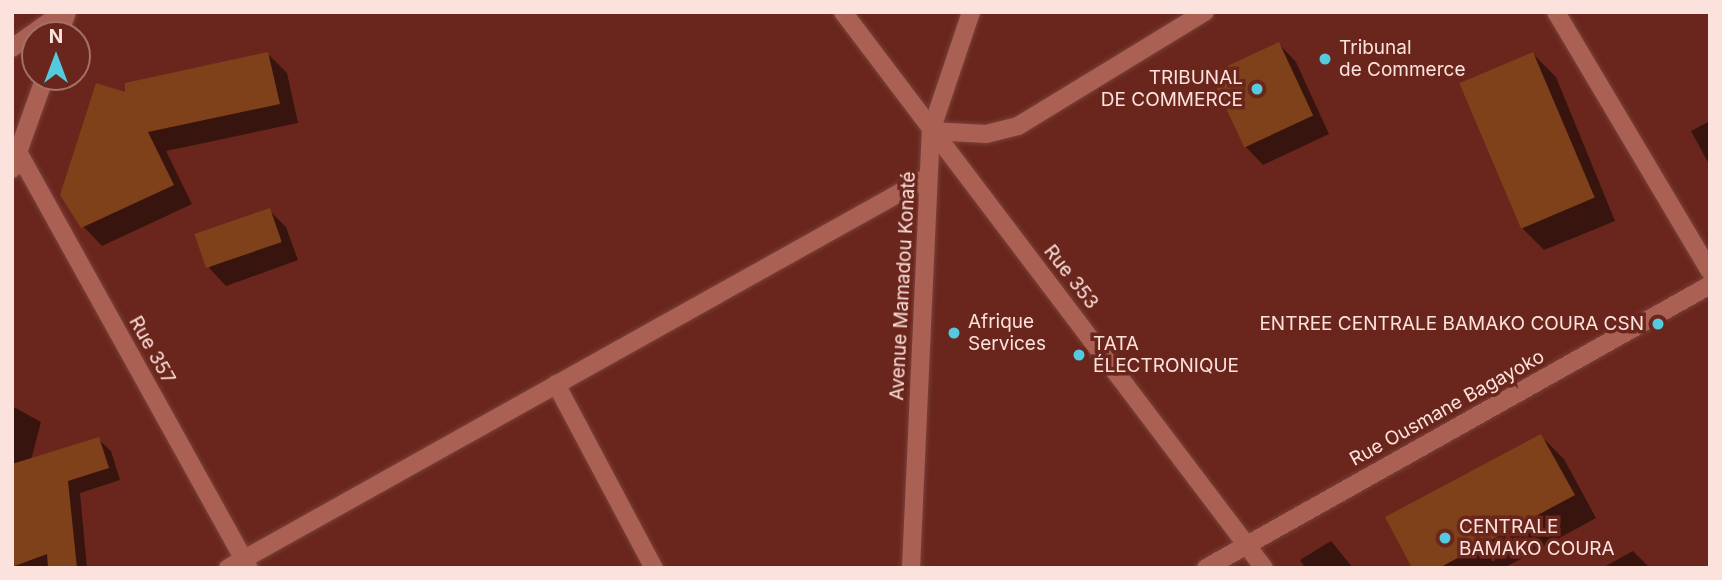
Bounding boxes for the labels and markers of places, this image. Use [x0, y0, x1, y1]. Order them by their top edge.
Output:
place label: Tribunal de Commerce [1339, 37, 1465, 81]
marker: Tribunal de Commerce [1317, 51, 1333, 67]
place label: TRIBUNAL DE COMMERCE [1101, 67, 1243, 111]
marker: TRIBUNAL DE COMMERCE [1249, 81, 1265, 97]
place label: Afrique Services [968, 311, 1046, 355]
place label: ENTREE CENTRALE BAMAKO COURA CSN [1259, 313, 1644, 335]
marker: ENTREE CENTRALE BAMAKO COURA CSN [1650, 316, 1666, 332]
marker: Afrique Services [946, 325, 962, 341]
place label: TATA ÉLECTRONIQUE [1093, 333, 1239, 377]
marker: TATA ÉLECTRONIQUE [1071, 347, 1087, 363]
place label: CENTRALE BAMAKO COURA [1459, 516, 1615, 560]
marker: CENTRALE BAMAKO COURA [1437, 530, 1453, 546]

